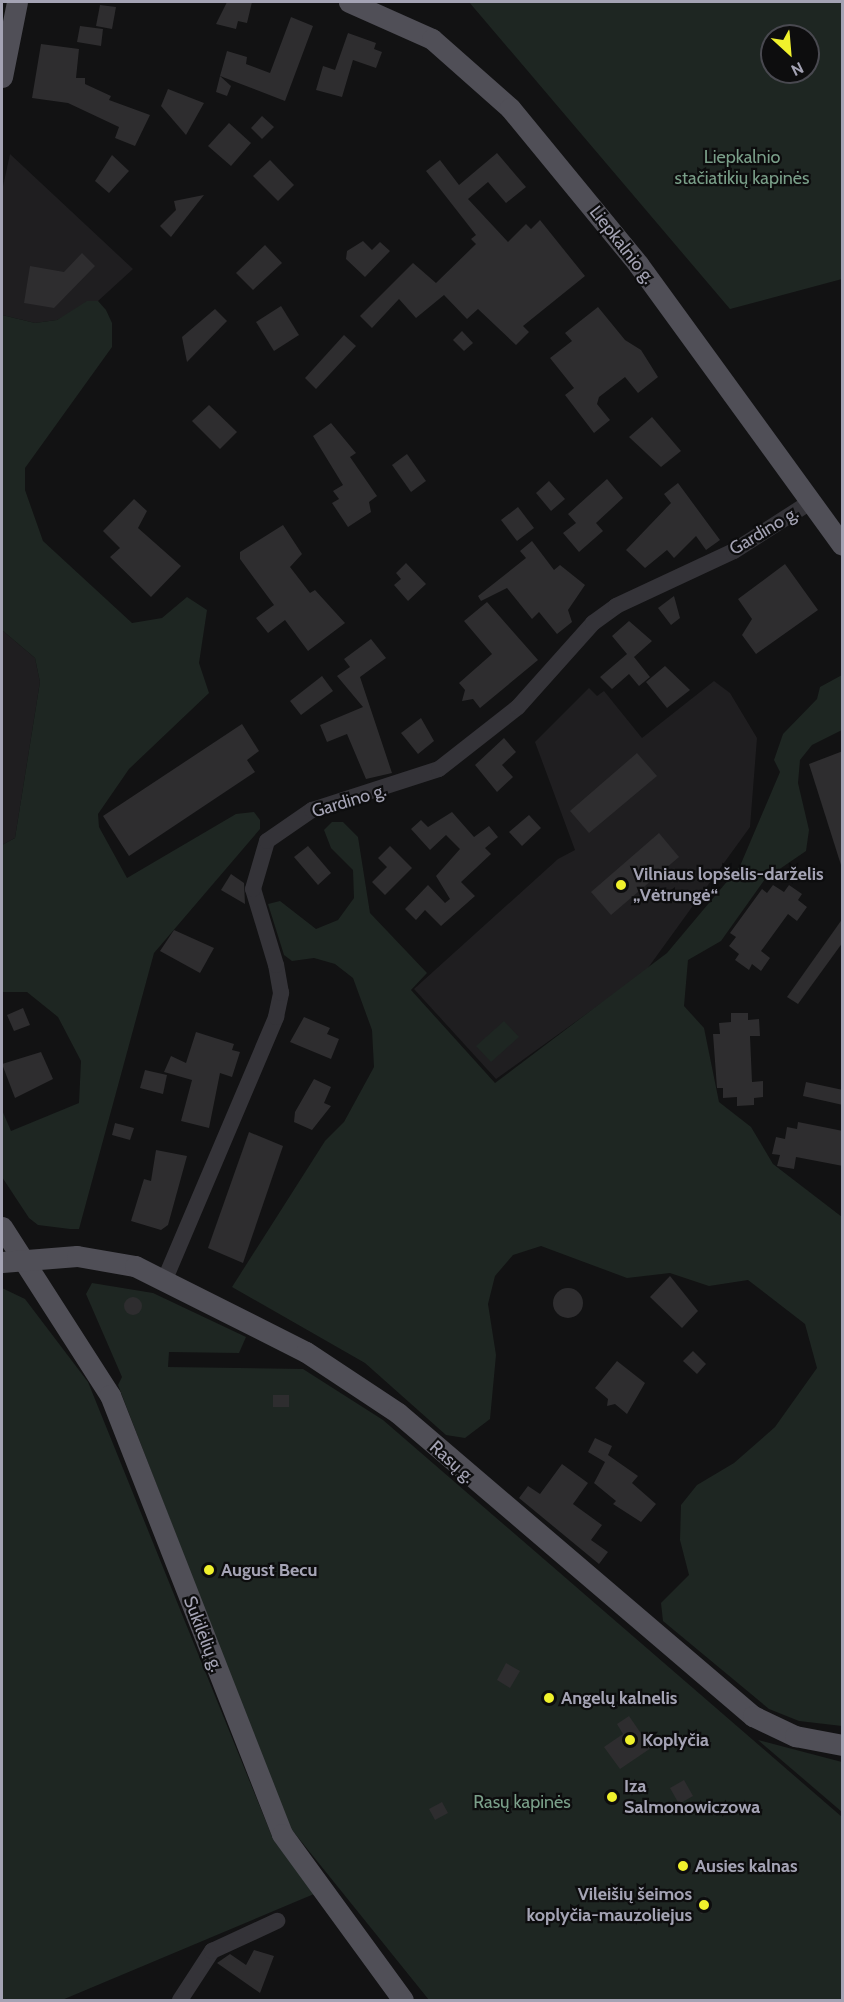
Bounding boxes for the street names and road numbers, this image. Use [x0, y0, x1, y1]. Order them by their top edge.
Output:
street label: Liepkalnio g. [585, 202, 659, 288]
street label: Gardino g. [726, 502, 802, 560]
street label: Gardino g. [309, 779, 389, 823]
street label: Rasų g. [425, 1436, 479, 1488]
street label: Sukilėlių g. [179, 1593, 227, 1675]

